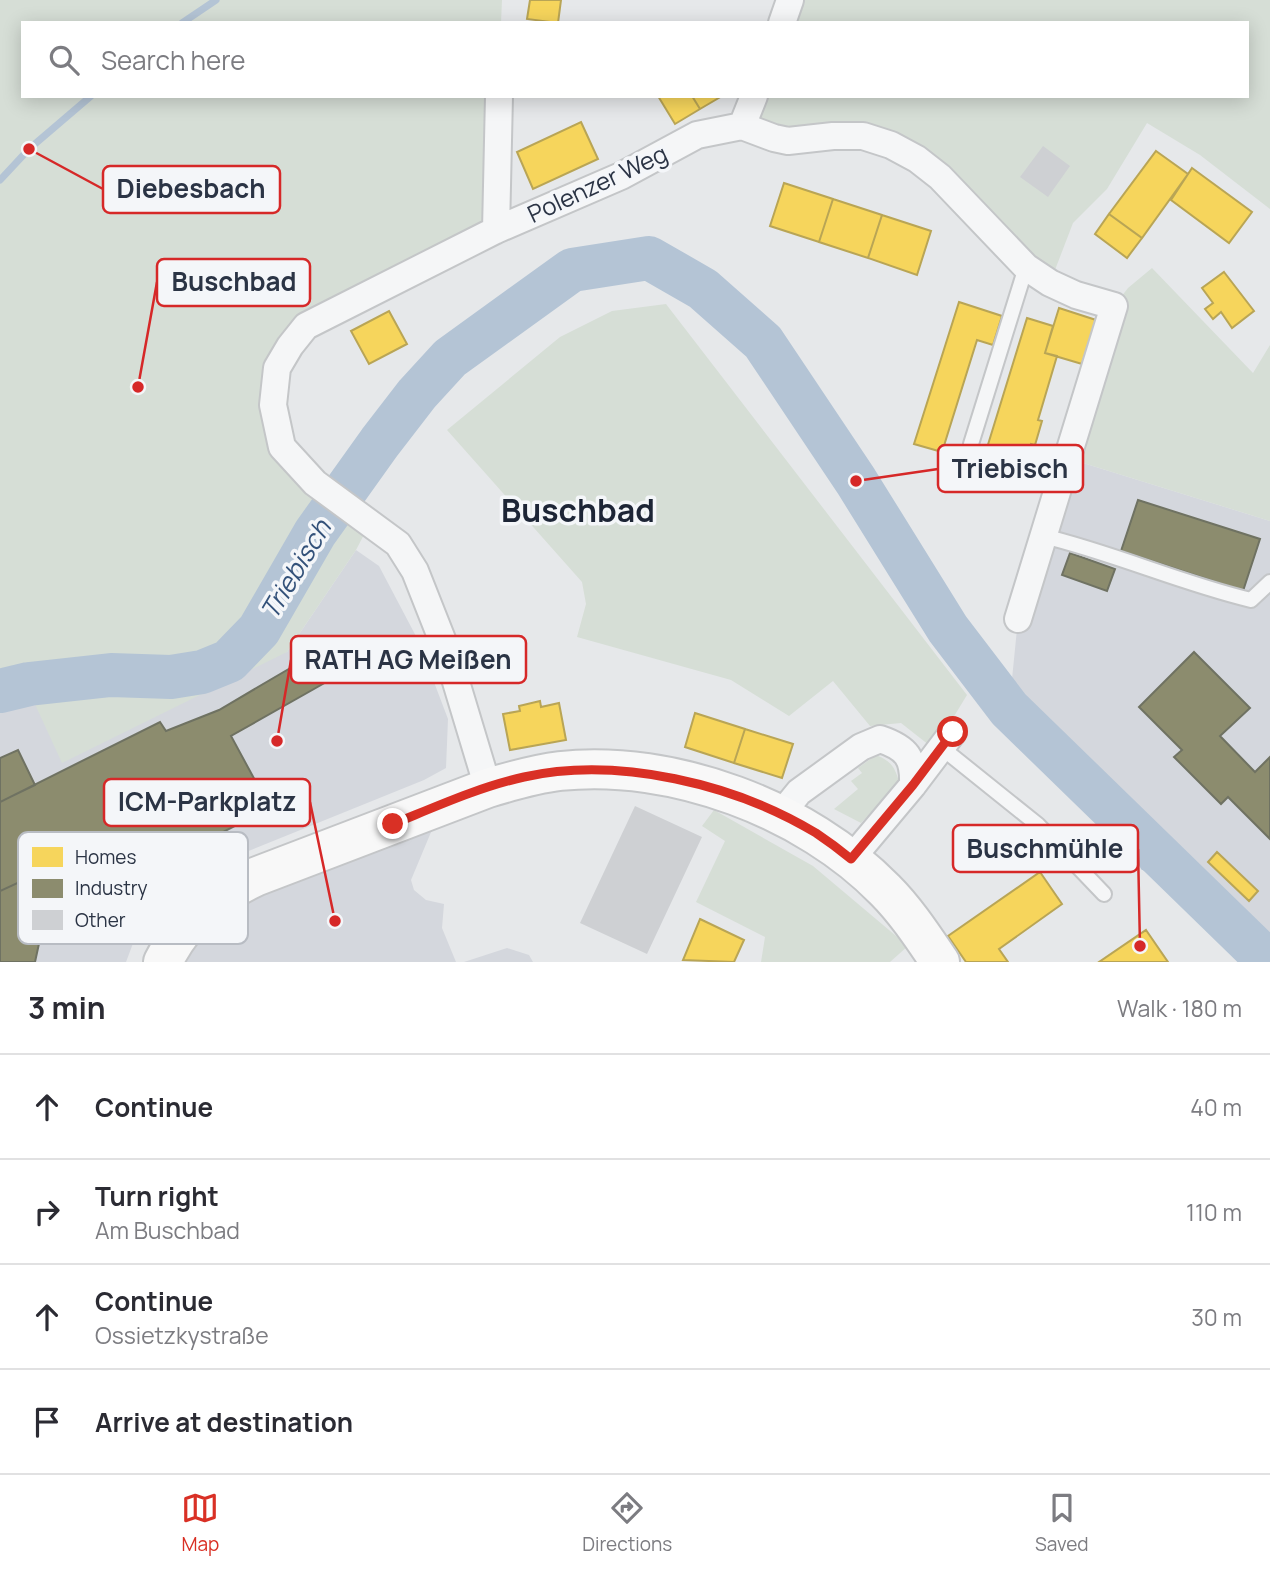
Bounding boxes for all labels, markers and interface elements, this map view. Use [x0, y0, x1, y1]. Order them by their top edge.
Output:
search box [21, 21, 1249, 98]
icon: search [45, 41, 83, 79]
text: Search here [101, 42, 246, 78]
street label: Polenzer Weg [522, 136, 672, 230]
callout: Diebesbach [103, 166, 280, 213]
text: Diebesbach [116, 170, 266, 206]
callout: Buschbad [157, 259, 310, 306]
text: Buschbad [171, 263, 297, 299]
callout: Triebisch [938, 445, 1083, 492]
text: Triebisch [952, 450, 1068, 486]
district label: Buschbad [501, 488, 655, 532]
water label: Triebisch [251, 511, 340, 625]
callout: RATH AG Meißen [291, 636, 526, 683]
text: RATH AG Meißen [304, 641, 512, 677]
route start [937, 716, 968, 747]
callout: ICM-Parkplatz [104, 779, 310, 826]
text: ICM-Parkplatz [118, 783, 296, 819]
route end [377, 808, 408, 839]
callout: Buschmühle [953, 825, 1138, 872]
text: Buschmühle [967, 830, 1123, 866]
legend [18, 832, 248, 944]
text: Homes [75, 844, 136, 870]
text: Industry [75, 875, 148, 901]
text: Other [75, 907, 126, 933]
text: 3 min [28, 987, 106, 1028]
text: Walk · 180 m [1117, 992, 1242, 1024]
icon: ahead [28, 1088, 66, 1126]
text: Continue [95, 1089, 213, 1125]
text: 40 m [1190, 1091, 1242, 1123]
text: Turn right [95, 1178, 219, 1214]
icon: right [28, 1193, 66, 1231]
text: 110 m [1186, 1196, 1242, 1228]
text: Am Buschbad [95, 1214, 240, 1246]
text: Continue [95, 1283, 213, 1319]
icon: ahead [28, 1298, 66, 1336]
text: 30 m [1191, 1301, 1242, 1333]
text: Ossietzkystraße [95, 1319, 269, 1351]
icon: arrive [28, 1403, 66, 1441]
text: Arrive at destination [95, 1404, 353, 1440]
tab: Map [181, 1489, 219, 1557]
tab: Directions [582, 1489, 672, 1557]
tab: Saved [1035, 1489, 1089, 1557]

